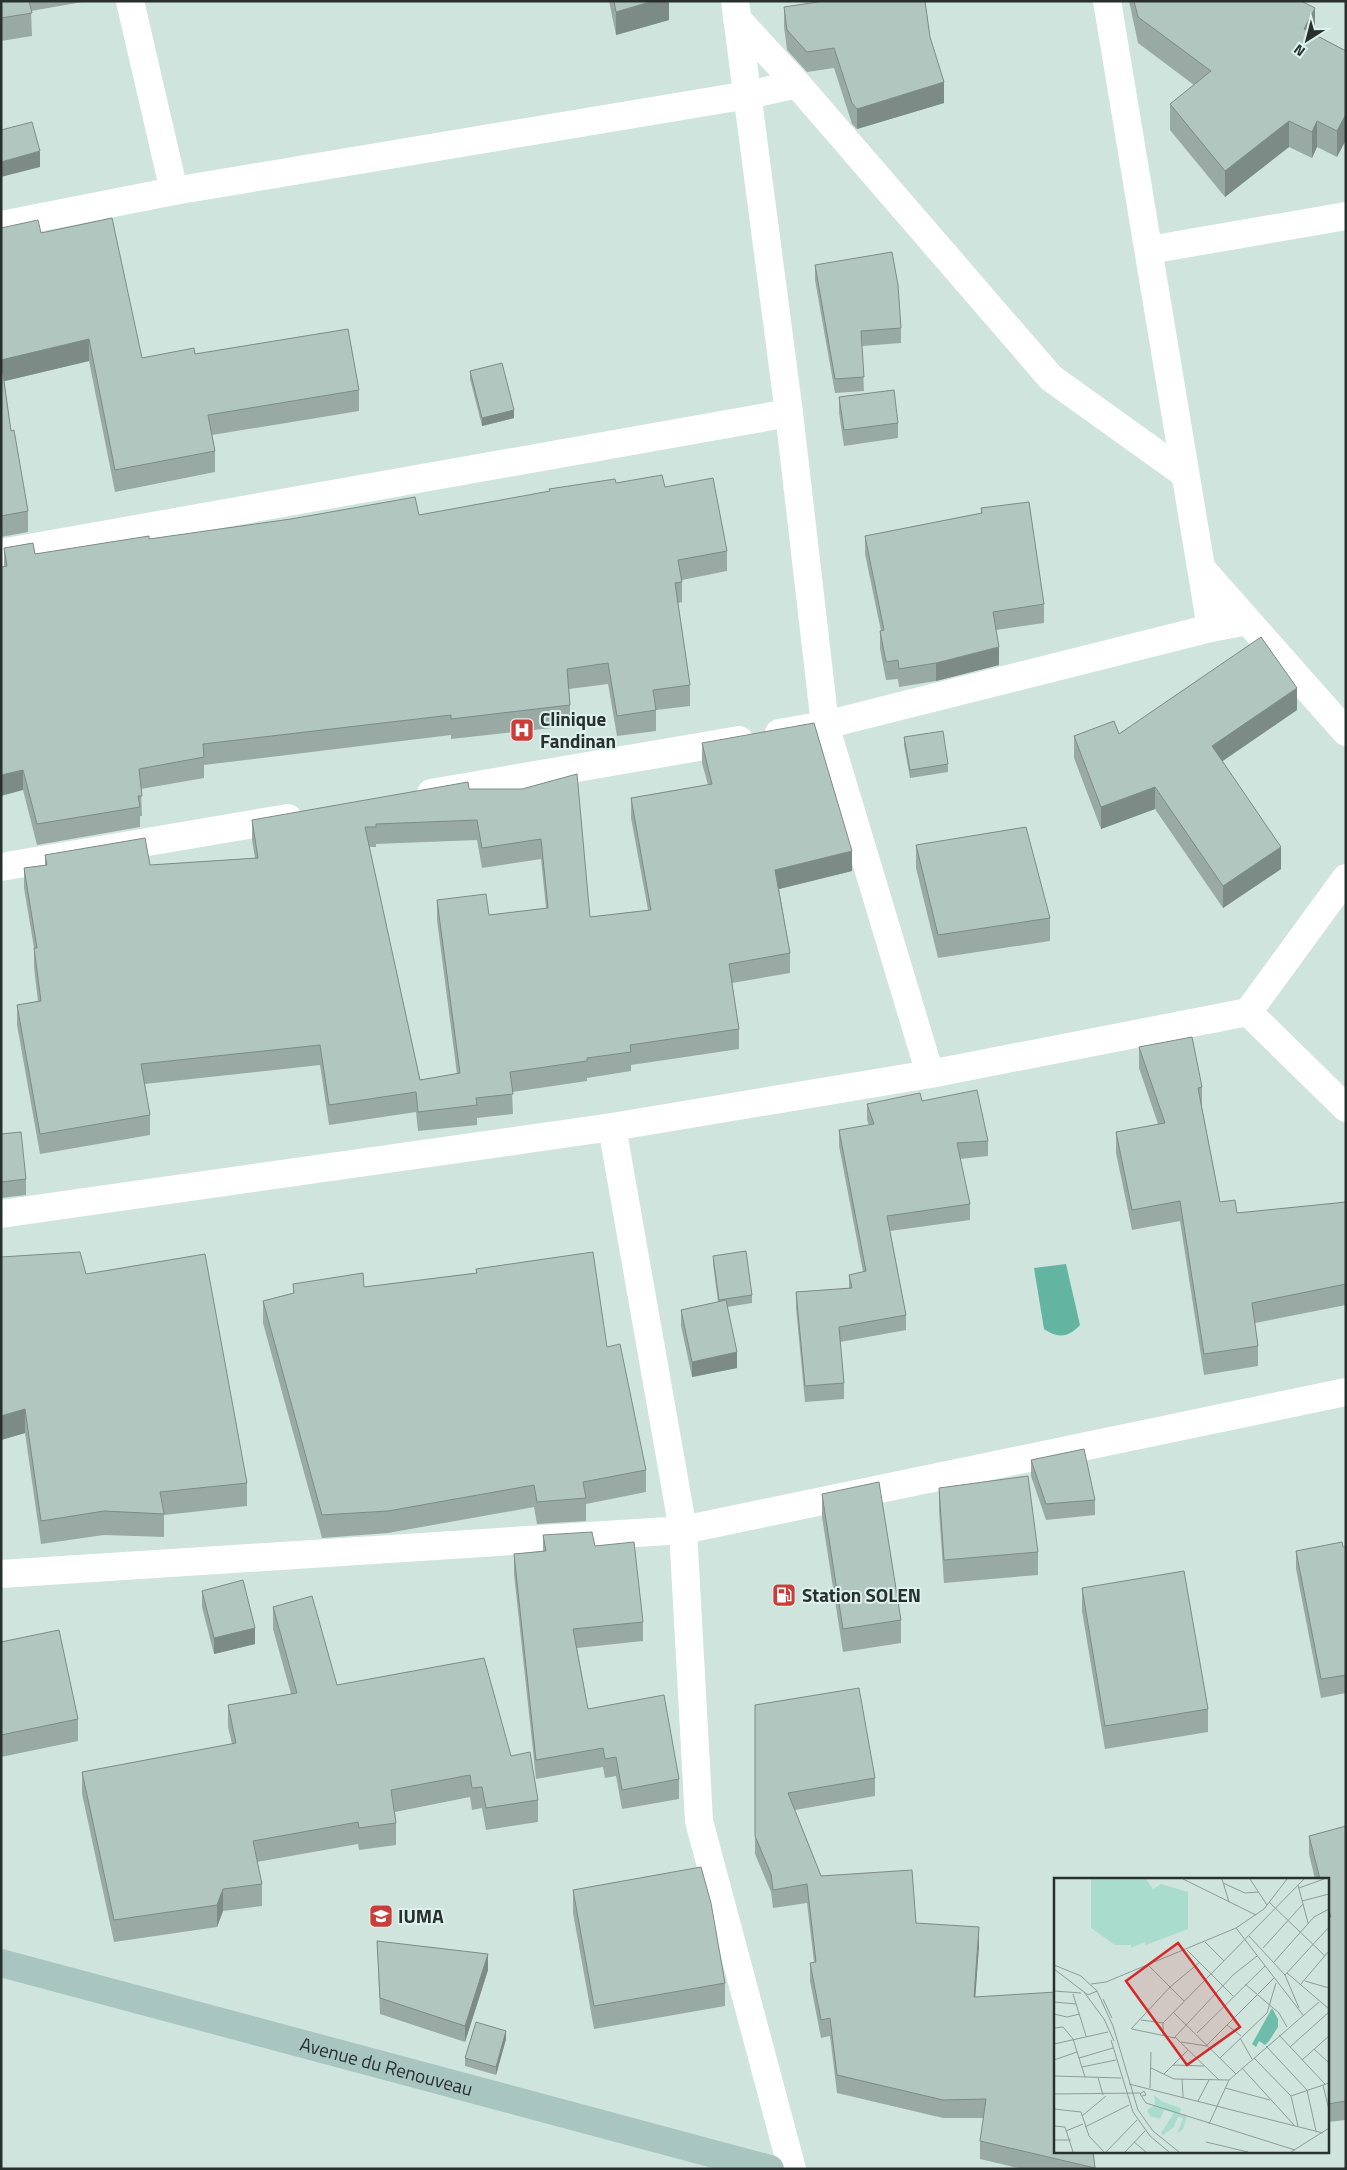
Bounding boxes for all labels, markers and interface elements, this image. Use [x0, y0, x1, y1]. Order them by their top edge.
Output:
north arrow [1282, 15, 1332, 65]
text: N [1289, 40, 1309, 62]
place label: Clinique Fandinan [540, 704, 616, 755]
hospital icon: Clinique Fandinan [509, 717, 535, 743]
place label: Station SOLEN [802, 1580, 921, 1609]
fuel station icon: Station SOLEN [771, 1582, 797, 1608]
inset map [1054, 1878, 1330, 2152]
place label: IUMA [398, 1901, 444, 1930]
school or university icon: IUMA [368, 1903, 394, 1929]
street label: Avenue du Renouveau [297, 2029, 476, 2103]

